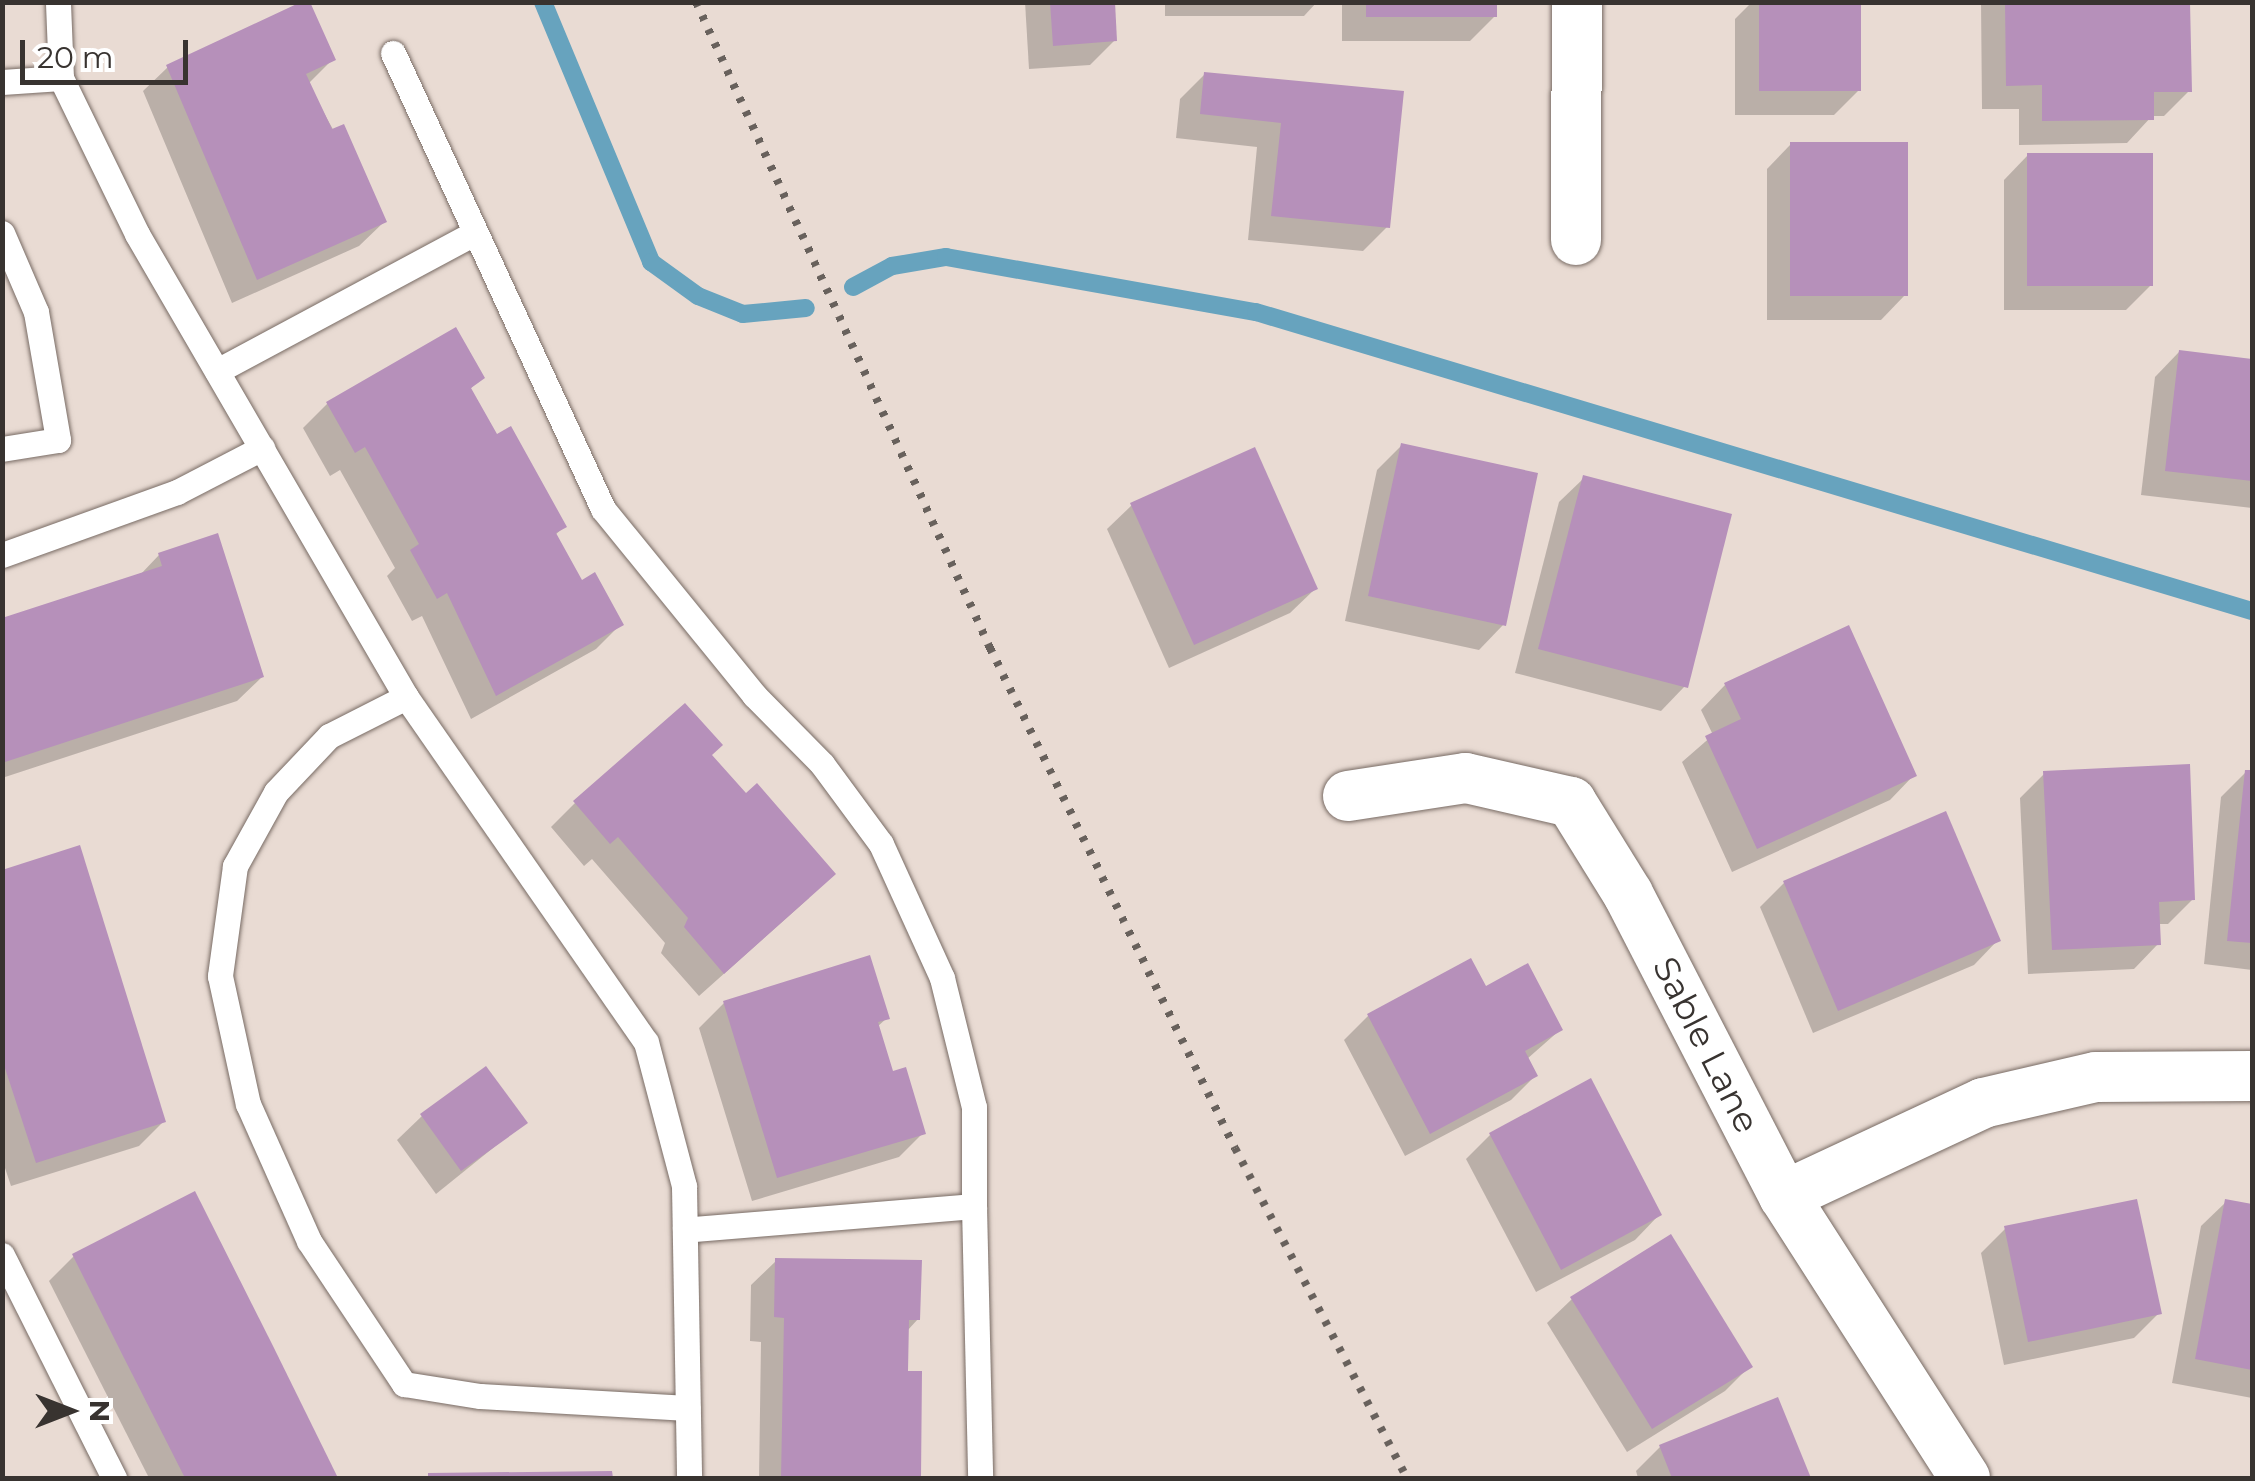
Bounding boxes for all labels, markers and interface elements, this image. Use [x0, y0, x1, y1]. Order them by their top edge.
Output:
scale bar [25, 20, 192, 82]
text: 20 m [37, 39, 114, 76]
street label: Sable Lane [1644, 950, 1768, 1140]
north arrow [20, 1361, 120, 1461]
text: N [83, 1400, 117, 1422]

